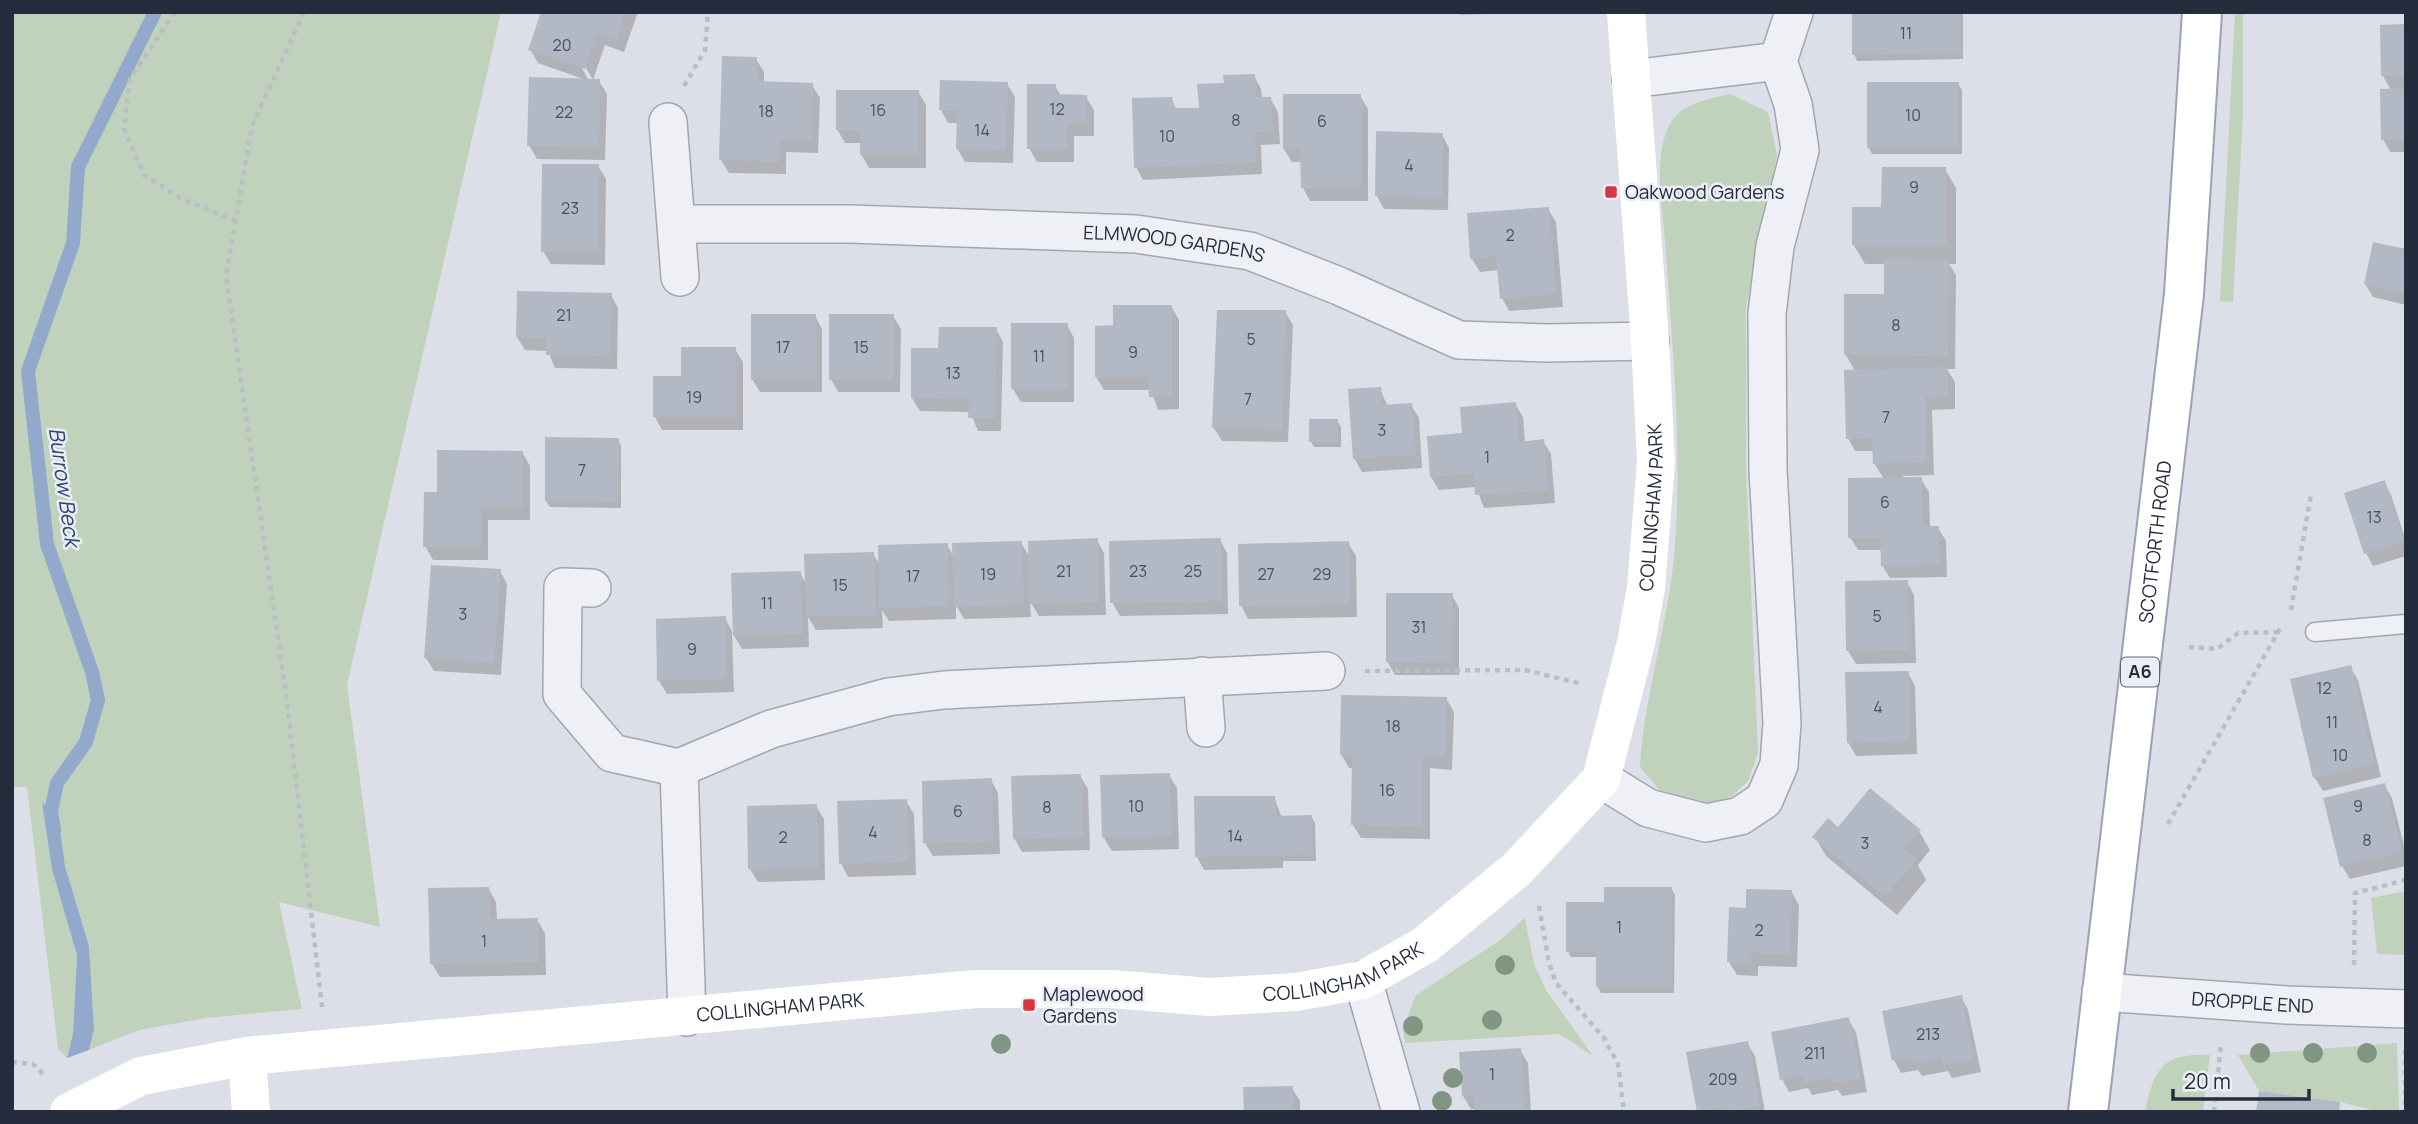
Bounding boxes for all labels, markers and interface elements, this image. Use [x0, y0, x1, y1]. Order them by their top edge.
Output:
house number: 11 [1900, 22, 1912, 44]
house number: 20 [553, 34, 571, 56]
house number: 12 [1049, 98, 1065, 120]
house number: 16 [870, 99, 886, 121]
house number: 18 [758, 100, 774, 122]
house number: 22 [555, 101, 573, 123]
house number: 10 [1905, 104, 1921, 126]
house number: 8 [1231, 109, 1241, 131]
house number: 6 [1317, 110, 1327, 132]
house number: 14 [974, 119, 990, 141]
house number: 10 [1159, 125, 1175, 147]
house number: 4 [1404, 154, 1414, 176]
house number: 9 [1909, 176, 1919, 198]
place label: Oakwood Gardens [1625, 179, 1784, 205]
marker: Oakwood Gardens [1603, 184, 1619, 200]
house number: 23 [561, 197, 579, 219]
street label: ELMWOOD GARDENS [1083, 219, 1269, 269]
house number: 2 [1505, 224, 1515, 246]
house number: 21 [556, 304, 572, 326]
house number: 8 [1891, 314, 1901, 336]
house number: 5 [1246, 328, 1256, 350]
house number: 17 [776, 336, 790, 358]
house number: 15 [853, 336, 869, 358]
house number: 9 [1128, 341, 1138, 363]
house number: 11 [1033, 345, 1045, 367]
house number: 13 [945, 362, 961, 384]
house number: 19 [686, 386, 702, 408]
house number: 7 [1244, 388, 1252, 410]
house number: 7 [1882, 406, 1890, 428]
house number: 3 [1378, 419, 1386, 441]
street label: COLLINGHAM PARK [1633, 422, 1669, 592]
water label: Burrow Beck [43, 426, 88, 551]
house number: 1 [1484, 446, 1490, 468]
house number: 7 [578, 459, 586, 481]
street label: SCOTFORTH ROAD [2132, 459, 2177, 625]
house number: 6 [1880, 491, 1890, 513]
house number: 13 [2366, 506, 2382, 528]
house number: 21 [1056, 560, 1072, 582]
house number: 23 [1129, 560, 1147, 582]
house number: 25 [1184, 560, 1202, 582]
house number: 19 [980, 563, 996, 585]
house number: 27 [1257, 563, 1275, 585]
house number: 29 [1312, 563, 1332, 585]
house number: 17 [906, 565, 920, 587]
house number: 15 [832, 574, 848, 596]
house number: 11 [761, 592, 773, 614]
house number: 3 [459, 603, 467, 625]
house number: 5 [1872, 605, 1882, 627]
house number: 31 [1411, 616, 1427, 638]
house number: 9 [687, 638, 697, 660]
road number: A6 [2121, 658, 2159, 686]
house number: 12 [2316, 677, 2332, 699]
house number: 4 [1873, 696, 1883, 718]
house number: 11 [2326, 711, 2338, 733]
house number: 18 [1385, 715, 1401, 737]
house number: 10 [2332, 744, 2348, 766]
house number: 16 [1379, 779, 1395, 801]
house number: 10 [1128, 795, 1144, 817]
house number: 9 [2353, 795, 2363, 817]
house number: 8 [1042, 796, 1052, 818]
house number: 6 [953, 800, 963, 822]
house number: 4 [868, 821, 878, 843]
house number: 14 [1227, 825, 1243, 847]
house number: 2 [778, 826, 788, 848]
house number: 8 [2362, 829, 2372, 851]
house number: 3 [1861, 832, 1869, 854]
house number: 1 [1616, 916, 1622, 938]
house number: 2 [1754, 919, 1764, 941]
house number: 1 [481, 930, 487, 952]
street label: COLLINGHAM PARK [1262, 935, 1429, 1007]
place label: Maplewood Gardens [1043, 981, 1144, 1029]
street label: DROPPLE END [2191, 985, 2314, 1019]
street label: COLLINGHAM PARK [695, 986, 866, 1028]
marker: Maplewood Gardens [1021, 997, 1037, 1013]
house number: 213 [1916, 1023, 1940, 1045]
house number: 211 [1804, 1042, 1826, 1064]
scale bar [2173, 1058, 2310, 1102]
house number: 1 [1489, 1063, 1495, 1085]
text: 20 m [2184, 1067, 2231, 1095]
house number: 209 [1709, 1068, 1737, 1090]

